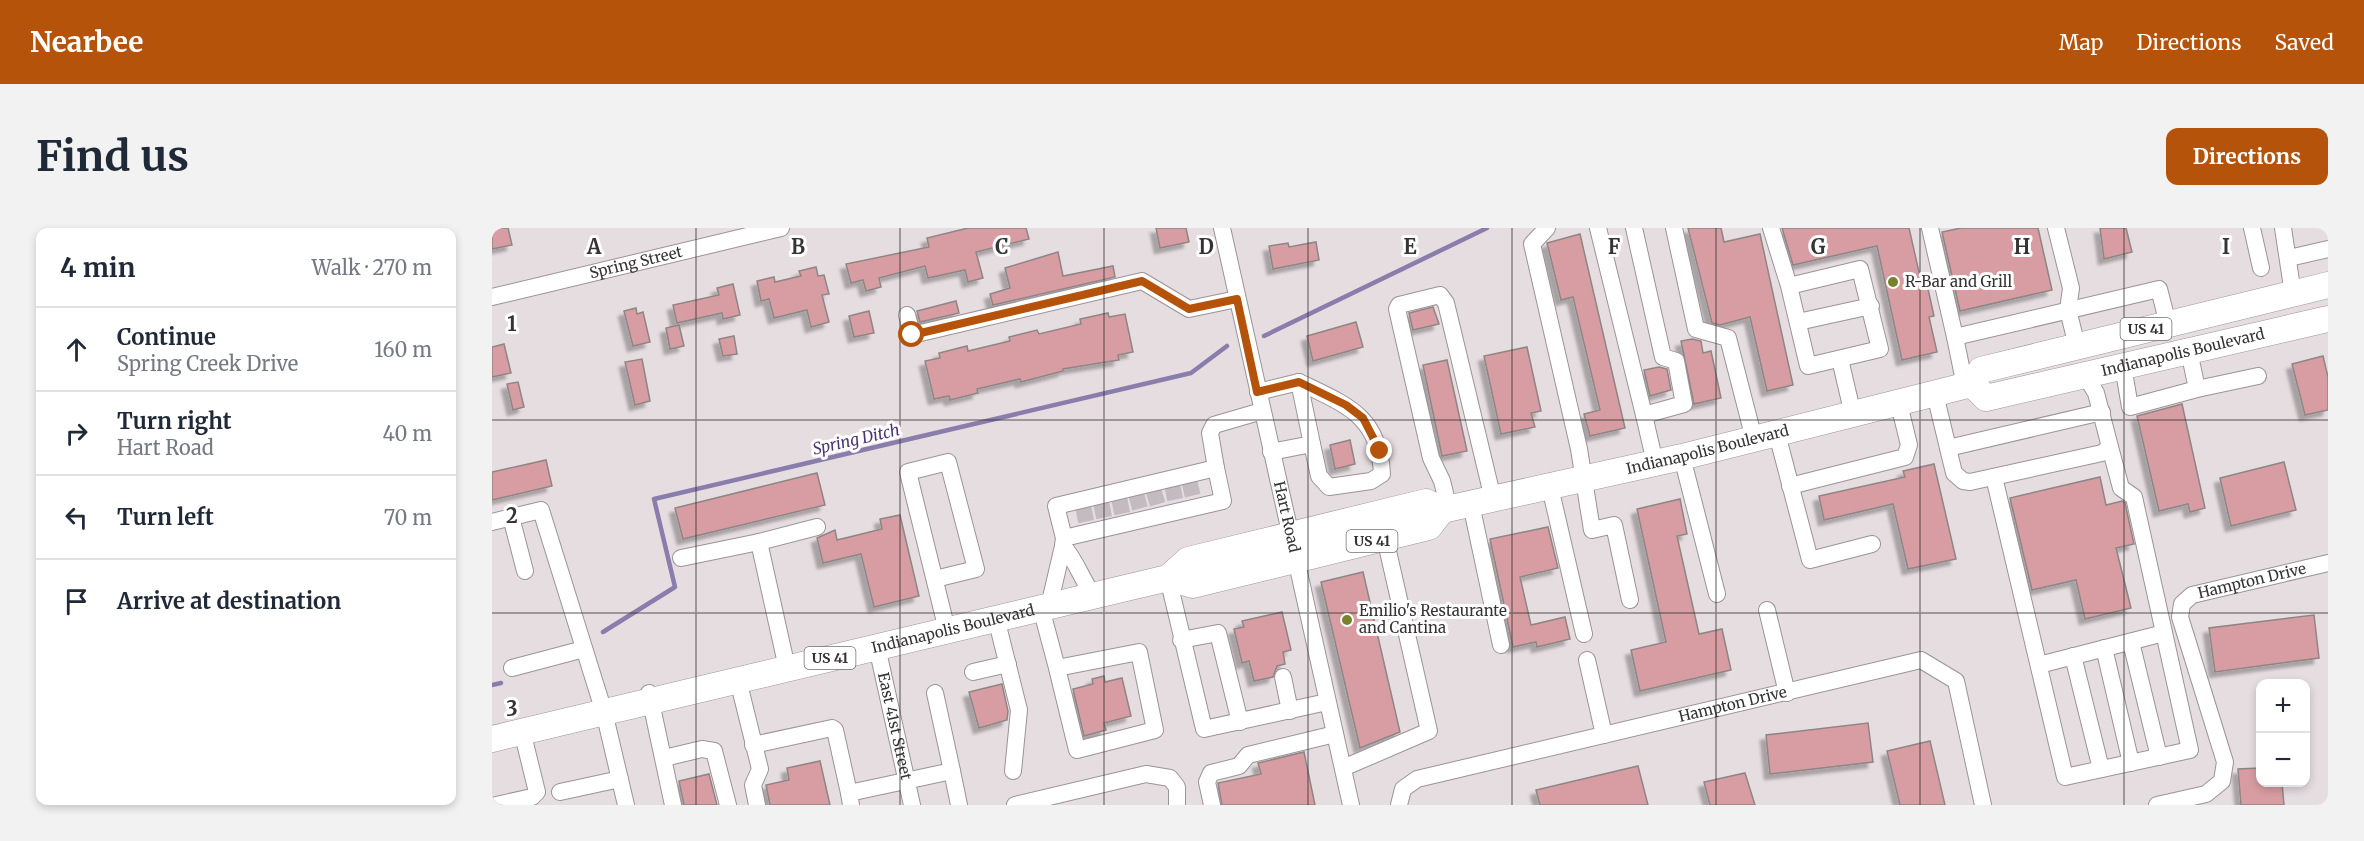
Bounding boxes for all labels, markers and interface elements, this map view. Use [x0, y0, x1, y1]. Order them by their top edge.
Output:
text: Nearbee [30, 24, 143, 60]
text: Map [2059, 29, 2103, 56]
text: Directions [2136, 29, 2241, 56]
text: Saved [2274, 29, 2334, 56]
button: Directions [2166, 128, 2328, 185]
text: Find us [36, 130, 189, 182]
text: A [586, 234, 602, 259]
text: B [791, 234, 805, 259]
text: C [995, 234, 1009, 259]
text: D [1198, 234, 1214, 259]
text: E [1403, 234, 1417, 259]
text: F [1608, 234, 1621, 259]
text: G [1811, 234, 1826, 259]
text: H [2014, 234, 2030, 259]
text: I [2222, 234, 2230, 259]
street label: Spring Street [587, 242, 684, 282]
text: 4 min [60, 251, 135, 284]
text: Walk · 270 m [312, 255, 432, 280]
place label: R-Bar and Grill [1905, 272, 2012, 291]
marker: R-Bar and Grill [1886, 275, 1900, 289]
text: 1 [507, 311, 517, 336]
road number: US 41 [2120, 318, 2172, 340]
route start [898, 321, 924, 347]
text: Continue [117, 323, 216, 351]
street label: Indianapolis Boulevard [2099, 324, 2266, 380]
icon: ahead [60, 333, 93, 366]
text: 160 m [374, 337, 432, 362]
text: Spring Creek Drive [117, 351, 298, 376]
text: Turn right [117, 407, 231, 435]
icon: right [60, 417, 93, 450]
water label: Spring Ditch [811, 419, 901, 459]
street label: Indianapolis Boulevard [1624, 420, 1791, 478]
text: 40 m [382, 421, 432, 446]
text: Hart Road [117, 435, 214, 460]
route end [1366, 437, 1392, 463]
street label: Hart Road [1270, 479, 1304, 554]
icon: left [60, 501, 93, 534]
text: Turn left [117, 503, 214, 531]
text: 2 [506, 503, 518, 528]
text: 70 m [384, 505, 432, 530]
road number: US 41 [1346, 530, 1398, 552]
street label: Hampton Drive [2196, 558, 2308, 602]
icon: arrive [60, 585, 93, 618]
text: Arrive at destination [117, 587, 341, 615]
street label: Indianapolis Boulevard [870, 600, 1036, 657]
place label: Emilio's Restaurante and Cantina [1359, 601, 1507, 637]
marker: Emilio's Restaurante and Cantina [1340, 613, 1354, 627]
road number: US 41 [804, 647, 856, 669]
street label: East 41st Street [874, 670, 916, 782]
map controls [2256, 679, 2310, 787]
button: + [2256, 679, 2310, 733]
street label: Hampton Drive [1676, 682, 1789, 726]
text: 3 [506, 696, 518, 721]
button: − [2256, 733, 2310, 787]

